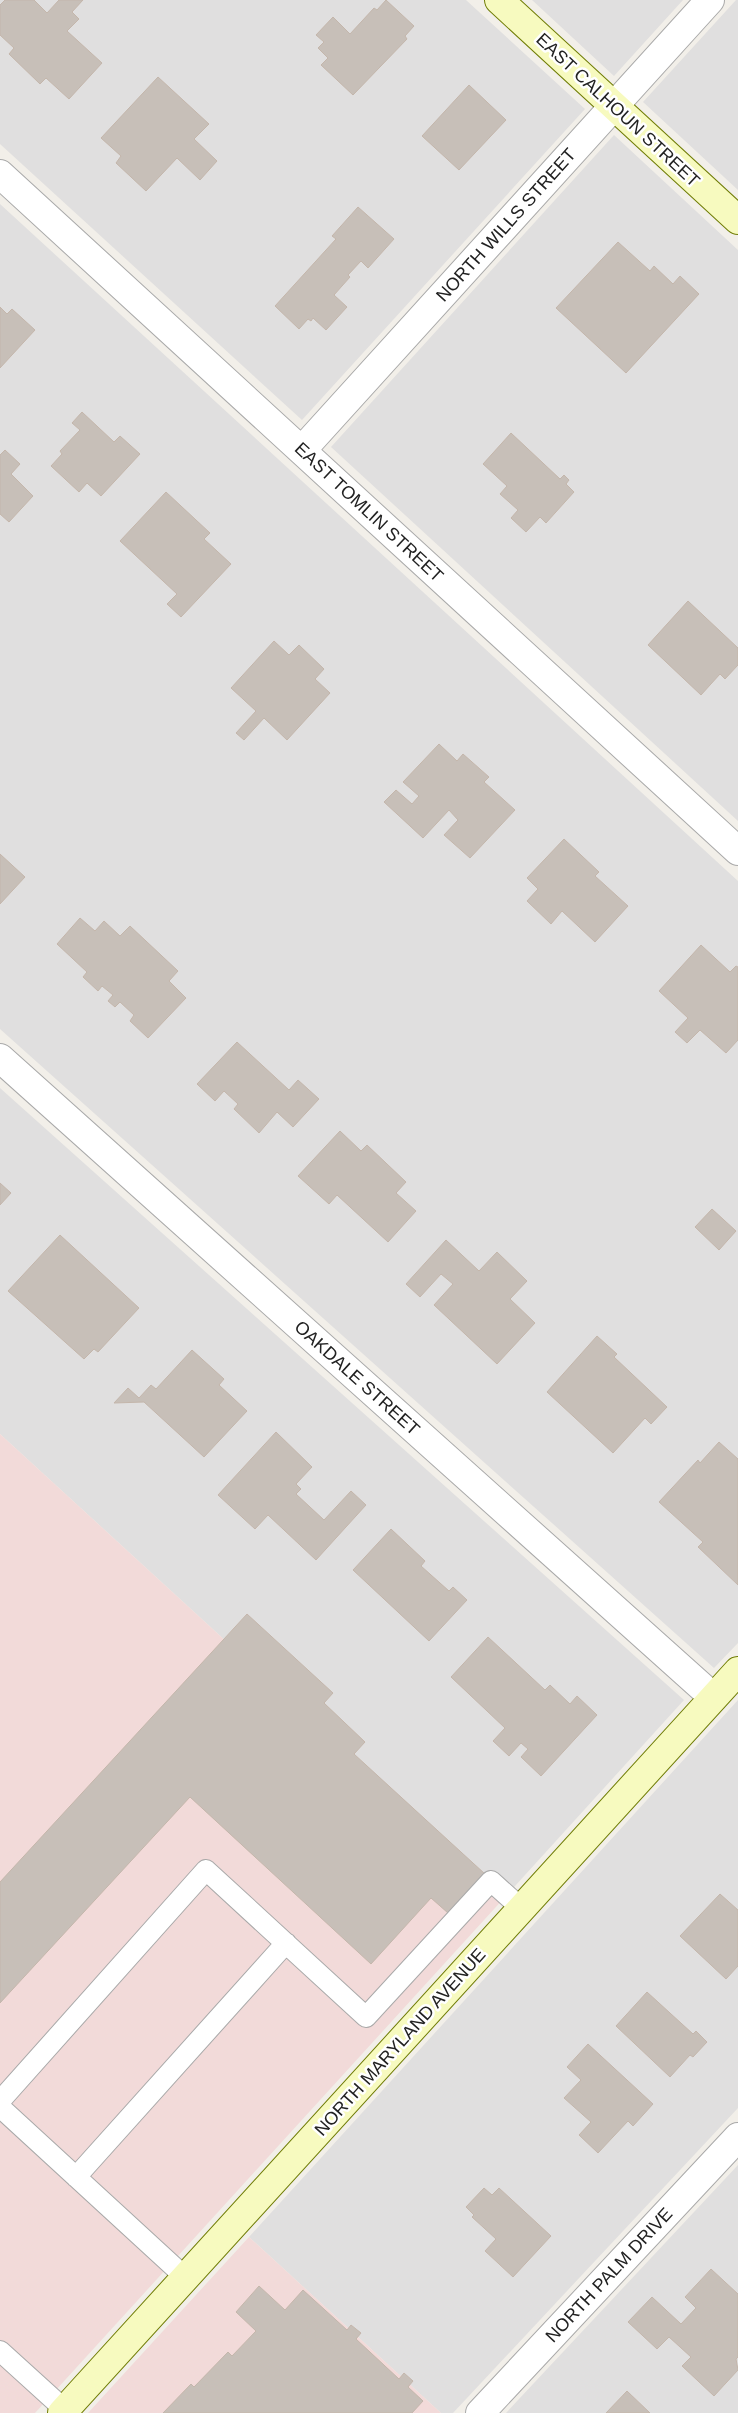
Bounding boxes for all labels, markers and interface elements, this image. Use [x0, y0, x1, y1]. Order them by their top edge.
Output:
street label: EAST CALHOUN STREET [532, 29, 704, 191]
street label: NORTH WILLS STREET [432, 144, 580, 306]
street label: EAST TOMLIN STREET [291, 438, 447, 586]
street label: OAKDALE STREET [290, 1317, 424, 1439]
street label: NORTH MARYLAND AVENUE [311, 1944, 489, 2140]
street label: NORTH PALM DRIVE [542, 2204, 676, 2346]

